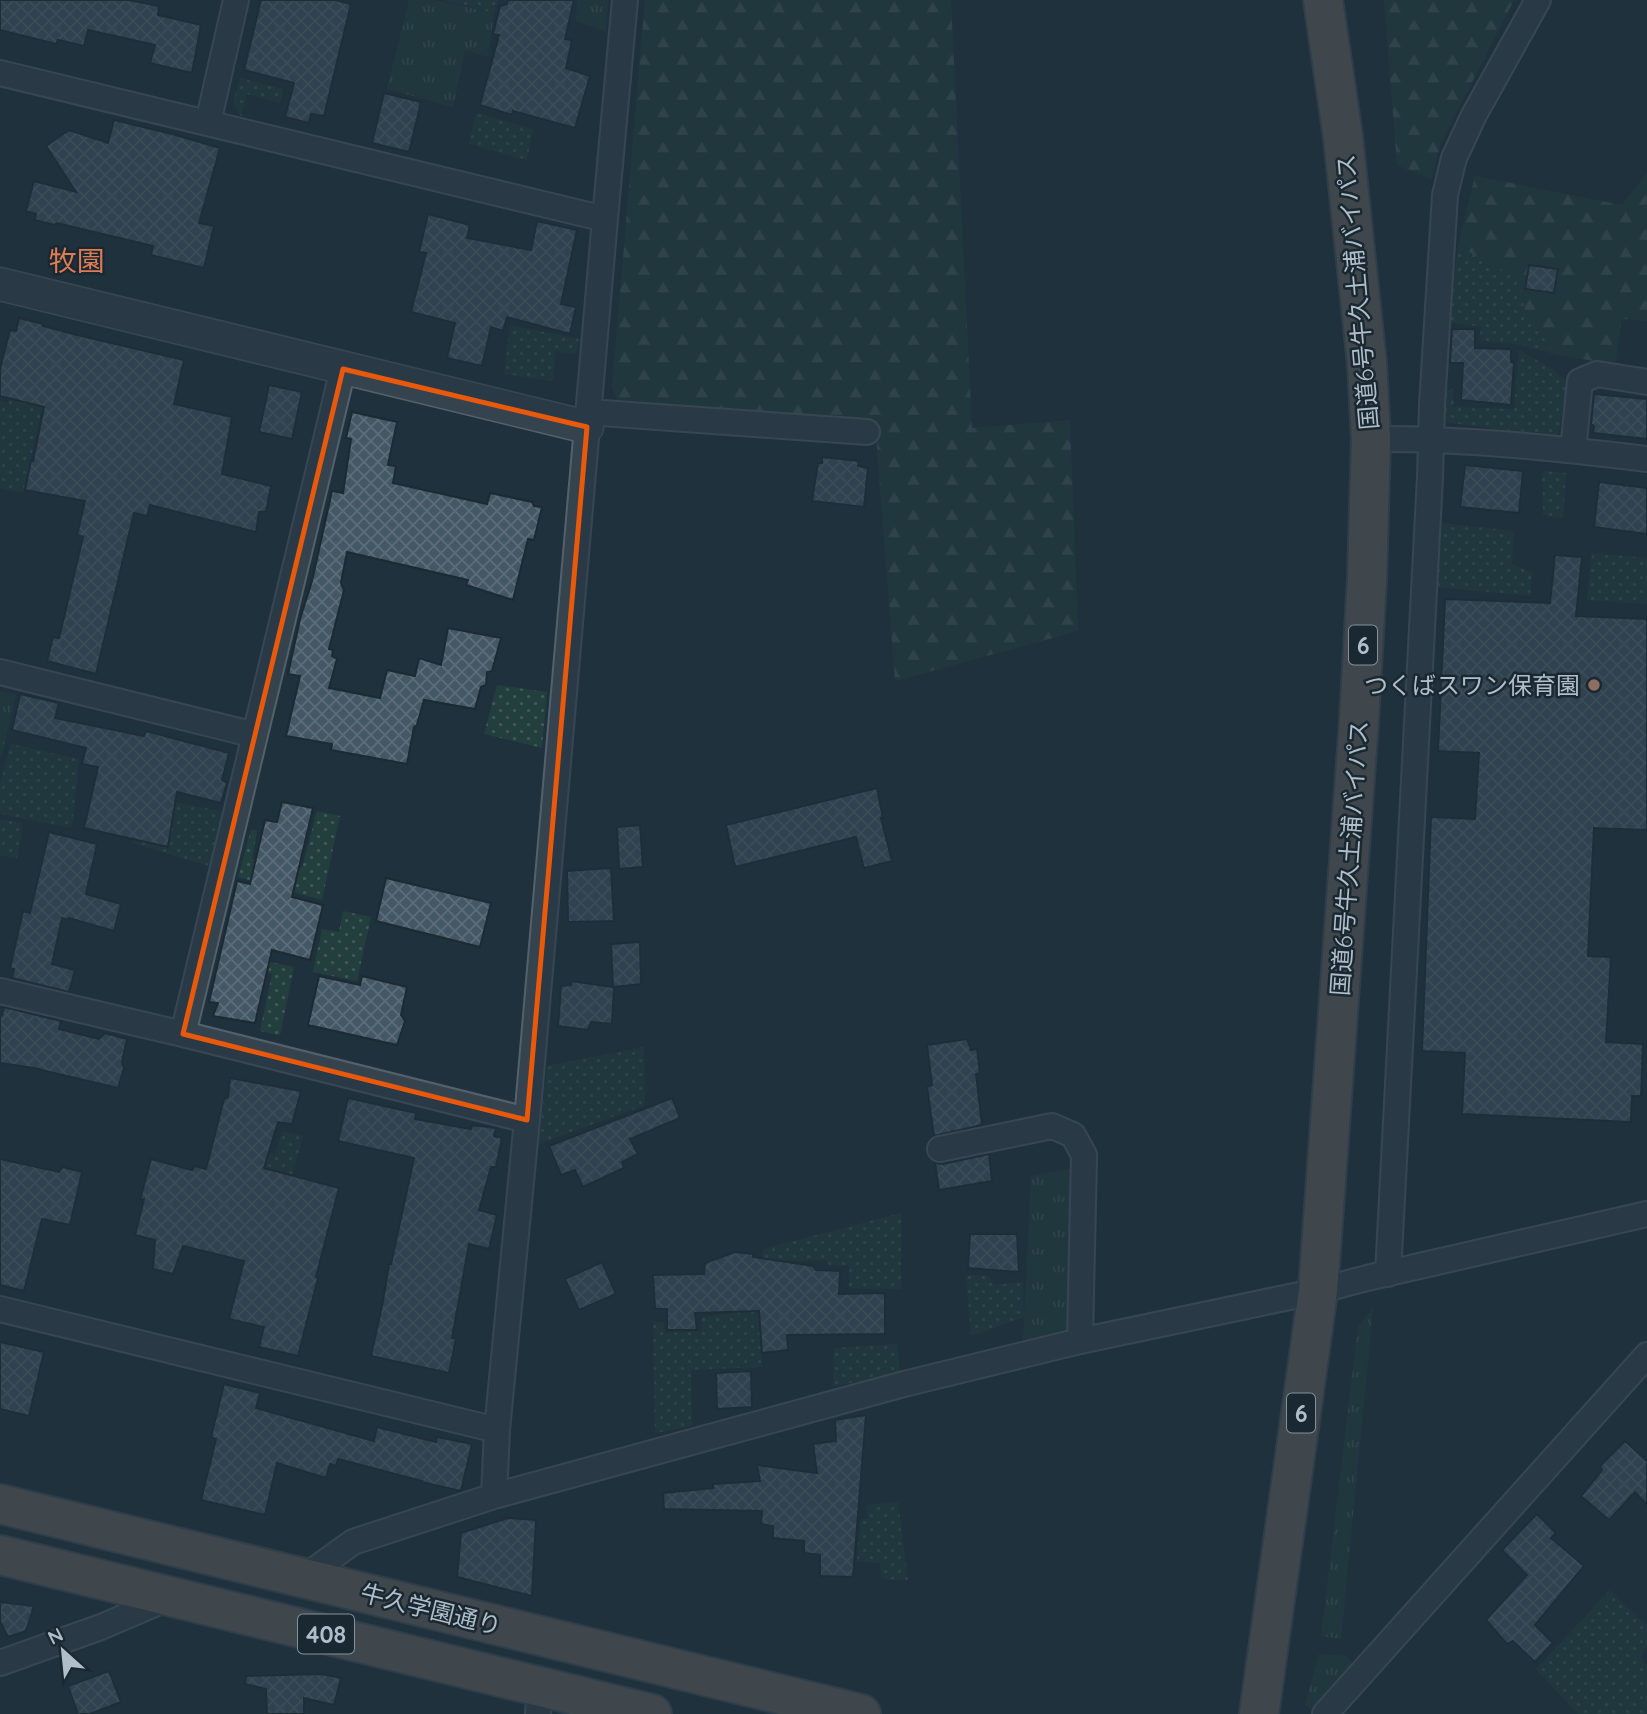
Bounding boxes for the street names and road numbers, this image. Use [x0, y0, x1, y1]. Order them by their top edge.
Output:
street label: 国道6号牛久土浦バイパス [1330, 153, 1384, 431]
road number: 6 [1349, 625, 1377, 664]
street label: 国道6号牛久土浦バイパス [1324, 719, 1374, 997]
road number: 6 [1287, 1394, 1315, 1432]
street label: 牛久学園通り [358, 1577, 504, 1641]
road number: 408 [298, 1614, 354, 1653]

